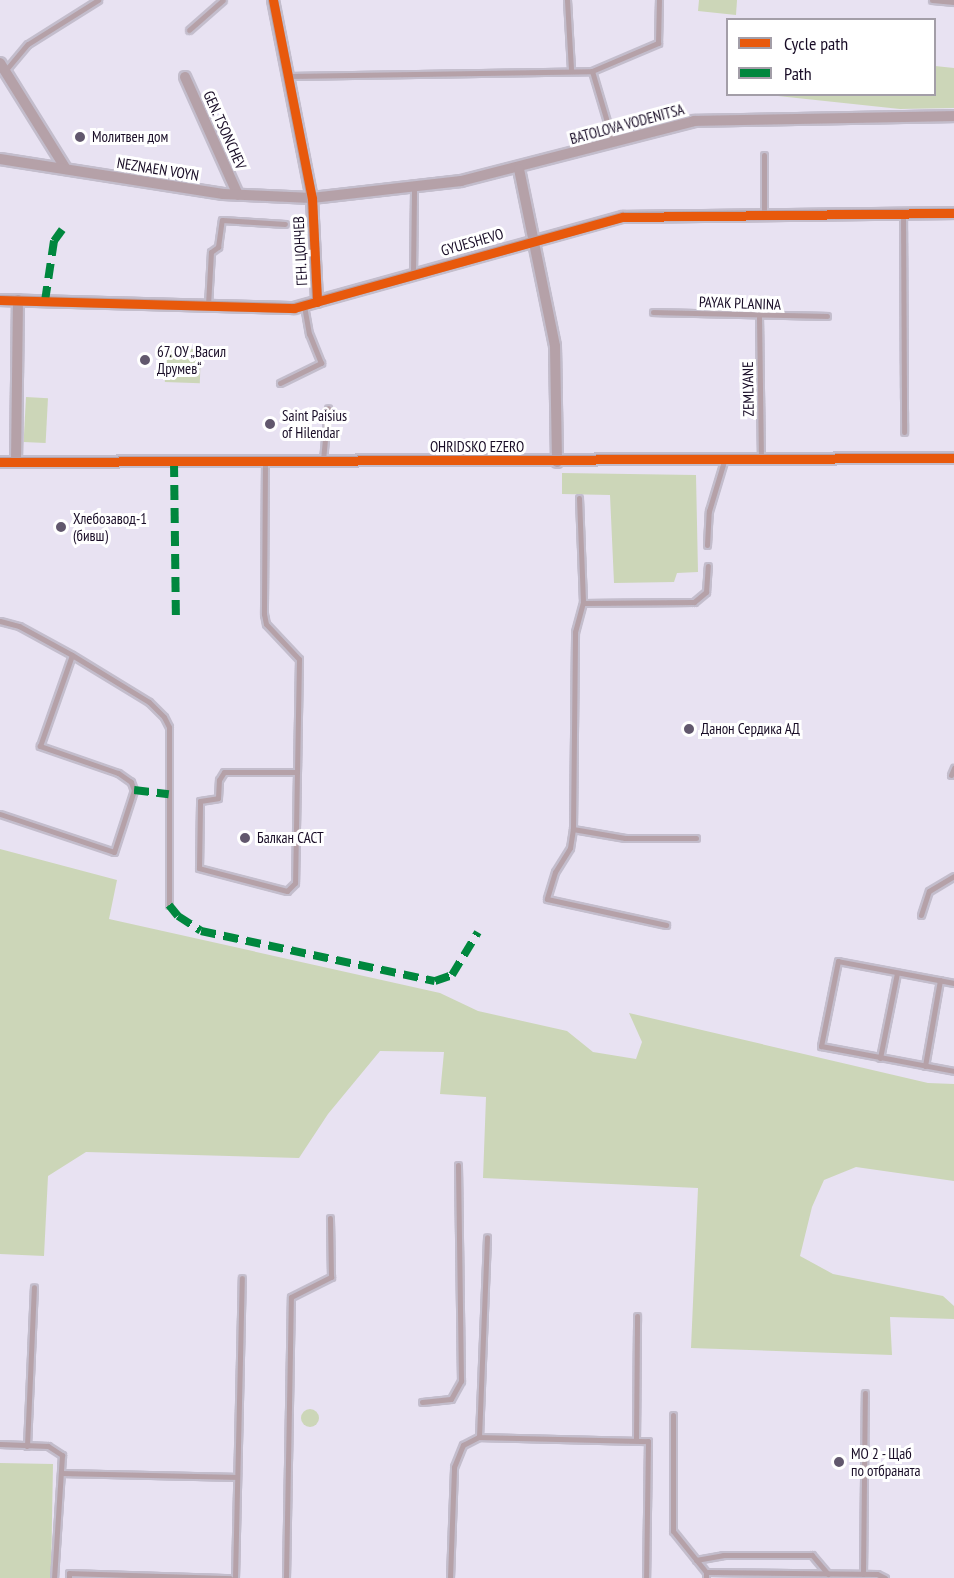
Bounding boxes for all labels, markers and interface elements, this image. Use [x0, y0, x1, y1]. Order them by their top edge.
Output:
legend [726, 18, 936, 96]
text: Cycle path [784, 32, 848, 55]
text: Path [784, 62, 812, 85]
street label: GEN. TSONCHEV [199, 87, 251, 173]
street label: BATOLOVA VODENITSA [567, 100, 687, 148]
place label: Молитвен дом [92, 128, 168, 146]
marker: Молитвен дом [73, 130, 87, 144]
street label: NEZNAEN VOYN [116, 154, 200, 184]
street label: ГЕН. ЦОНЧЕВ [289, 215, 311, 287]
street label: GYUESHEVO [439, 225, 505, 259]
street label: PAYAK PLANINA [698, 293, 782, 313]
place label: 67. ОУ „Васил Друмев“ [157, 342, 228, 377]
marker: 67. ОУ „Васил Друмев“ [138, 353, 152, 367]
street label: ZEMLYANE [739, 361, 757, 417]
place label: Saint Paisius of Hilendar [282, 406, 347, 441]
marker: Saint Paisius of Hilendar [263, 417, 277, 431]
street label: OHRIDSKO EZERO [430, 438, 524, 456]
place label: Хлебозавод-1 (бивш) [73, 509, 147, 544]
marker: Хлебозавод-1 (бивш) [54, 520, 68, 534]
place label: Данон Сердика АД [701, 720, 800, 738]
marker: Данон Сердика АД [682, 722, 696, 736]
place label: Балкан САСТ [257, 829, 324, 847]
marker: Балкан САСТ [238, 831, 252, 845]
place label: МО 2 - Щаб по отбраната [851, 1444, 921, 1479]
marker: МО 2 - Щаб по отбраната [832, 1455, 846, 1469]

